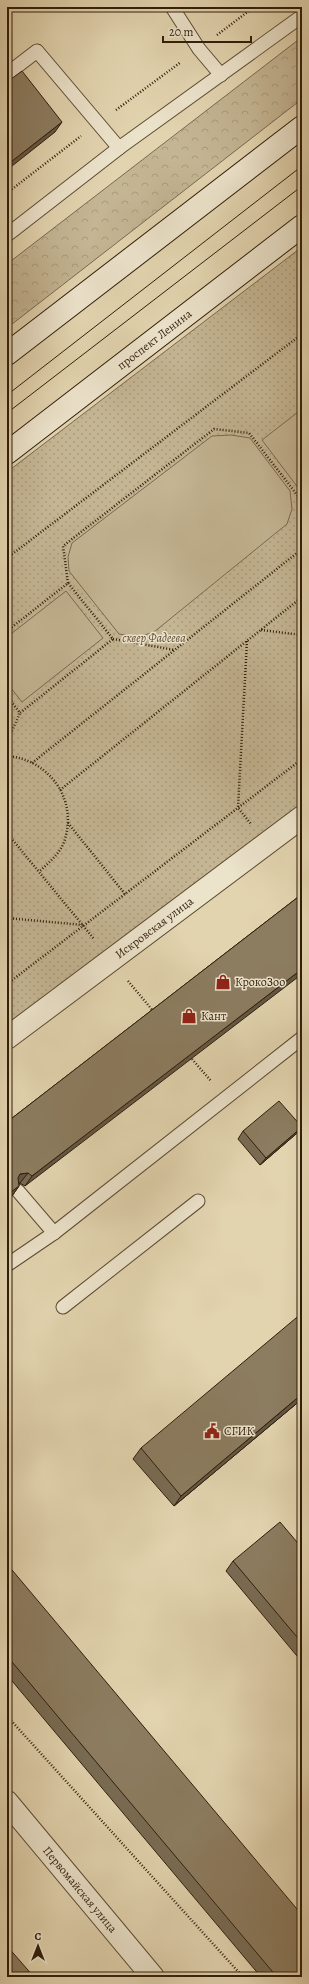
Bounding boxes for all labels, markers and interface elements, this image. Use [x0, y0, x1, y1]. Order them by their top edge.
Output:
scale bar [163, 18, 251, 44]
text: 20 m [169, 24, 193, 40]
street label: проспект Ленина [114, 305, 195, 373]
park label: сквер Фадеева [122, 630, 186, 646]
street label: Искровская улица [112, 893, 197, 962]
shop icon: КрокоЗоо [214, 973, 232, 991]
place label: КрокоЗоо [235, 974, 285, 990]
shop icon: Кант [180, 1007, 198, 1025]
place label: Кант [201, 1008, 227, 1024]
public building icon: СГИК [203, 1422, 221, 1440]
place label: СГИК [224, 1423, 254, 1439]
street label: Первомайская улица [39, 1843, 121, 1937]
north arrow [18, 1926, 58, 1966]
text: С [35, 1929, 42, 1944]

